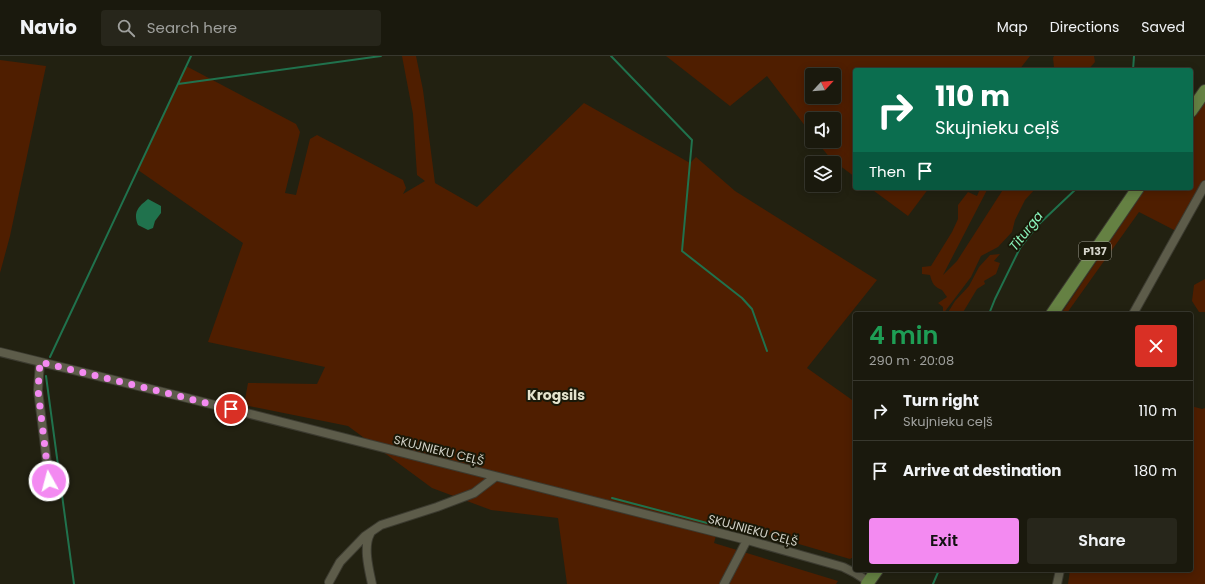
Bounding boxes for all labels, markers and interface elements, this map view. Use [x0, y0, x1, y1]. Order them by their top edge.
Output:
search box [101, 10, 381, 46]
text: Navio [20, 14, 77, 41]
icon: search [115, 17, 137, 39]
text: Search here [147, 17, 237, 38]
text: Map [997, 17, 1028, 37]
text: Directions [1050, 17, 1119, 37]
text: Saved [1141, 17, 1185, 37]
north arrow [805, 68, 841, 104]
map controls [805, 68, 841, 192]
text: 110 m [935, 77, 1010, 116]
icon: right [869, 84, 921, 136]
button: sound [805, 112, 841, 148]
text: Skujnieku ceļš [935, 115, 1059, 140]
button: layers [805, 156, 841, 192]
icon: arrive [914, 160, 936, 182]
text: Then [869, 161, 906, 182]
water label: Titurga [1004, 207, 1048, 255]
road number: P137 [1079, 242, 1111, 260]
text: 4 min [869, 319, 938, 352]
button: close [1135, 325, 1177, 367]
text: 290 m · 20:08 [869, 351, 954, 370]
district label: Krogsils [527, 385, 585, 405]
text: Turn right [903, 390, 979, 411]
pin [214, 392, 248, 426]
icon: arrive [220, 398, 242, 420]
icon: right [869, 400, 891, 422]
text: 110 m [1139, 400, 1177, 421]
text: Skujnieku ceļš [903, 412, 993, 431]
street label: SKUJNIEKU CEĻŠ [392, 431, 486, 469]
position arrow [28, 460, 70, 502]
icon: arrive [869, 460, 891, 482]
text: Arrive at destination [903, 460, 1061, 481]
text: 180 m [1134, 460, 1177, 481]
street label: SKUJNIEKU CEĻŠ [706, 510, 800, 550]
button: Exit [869, 518, 1019, 564]
button: Share [1027, 518, 1177, 564]

